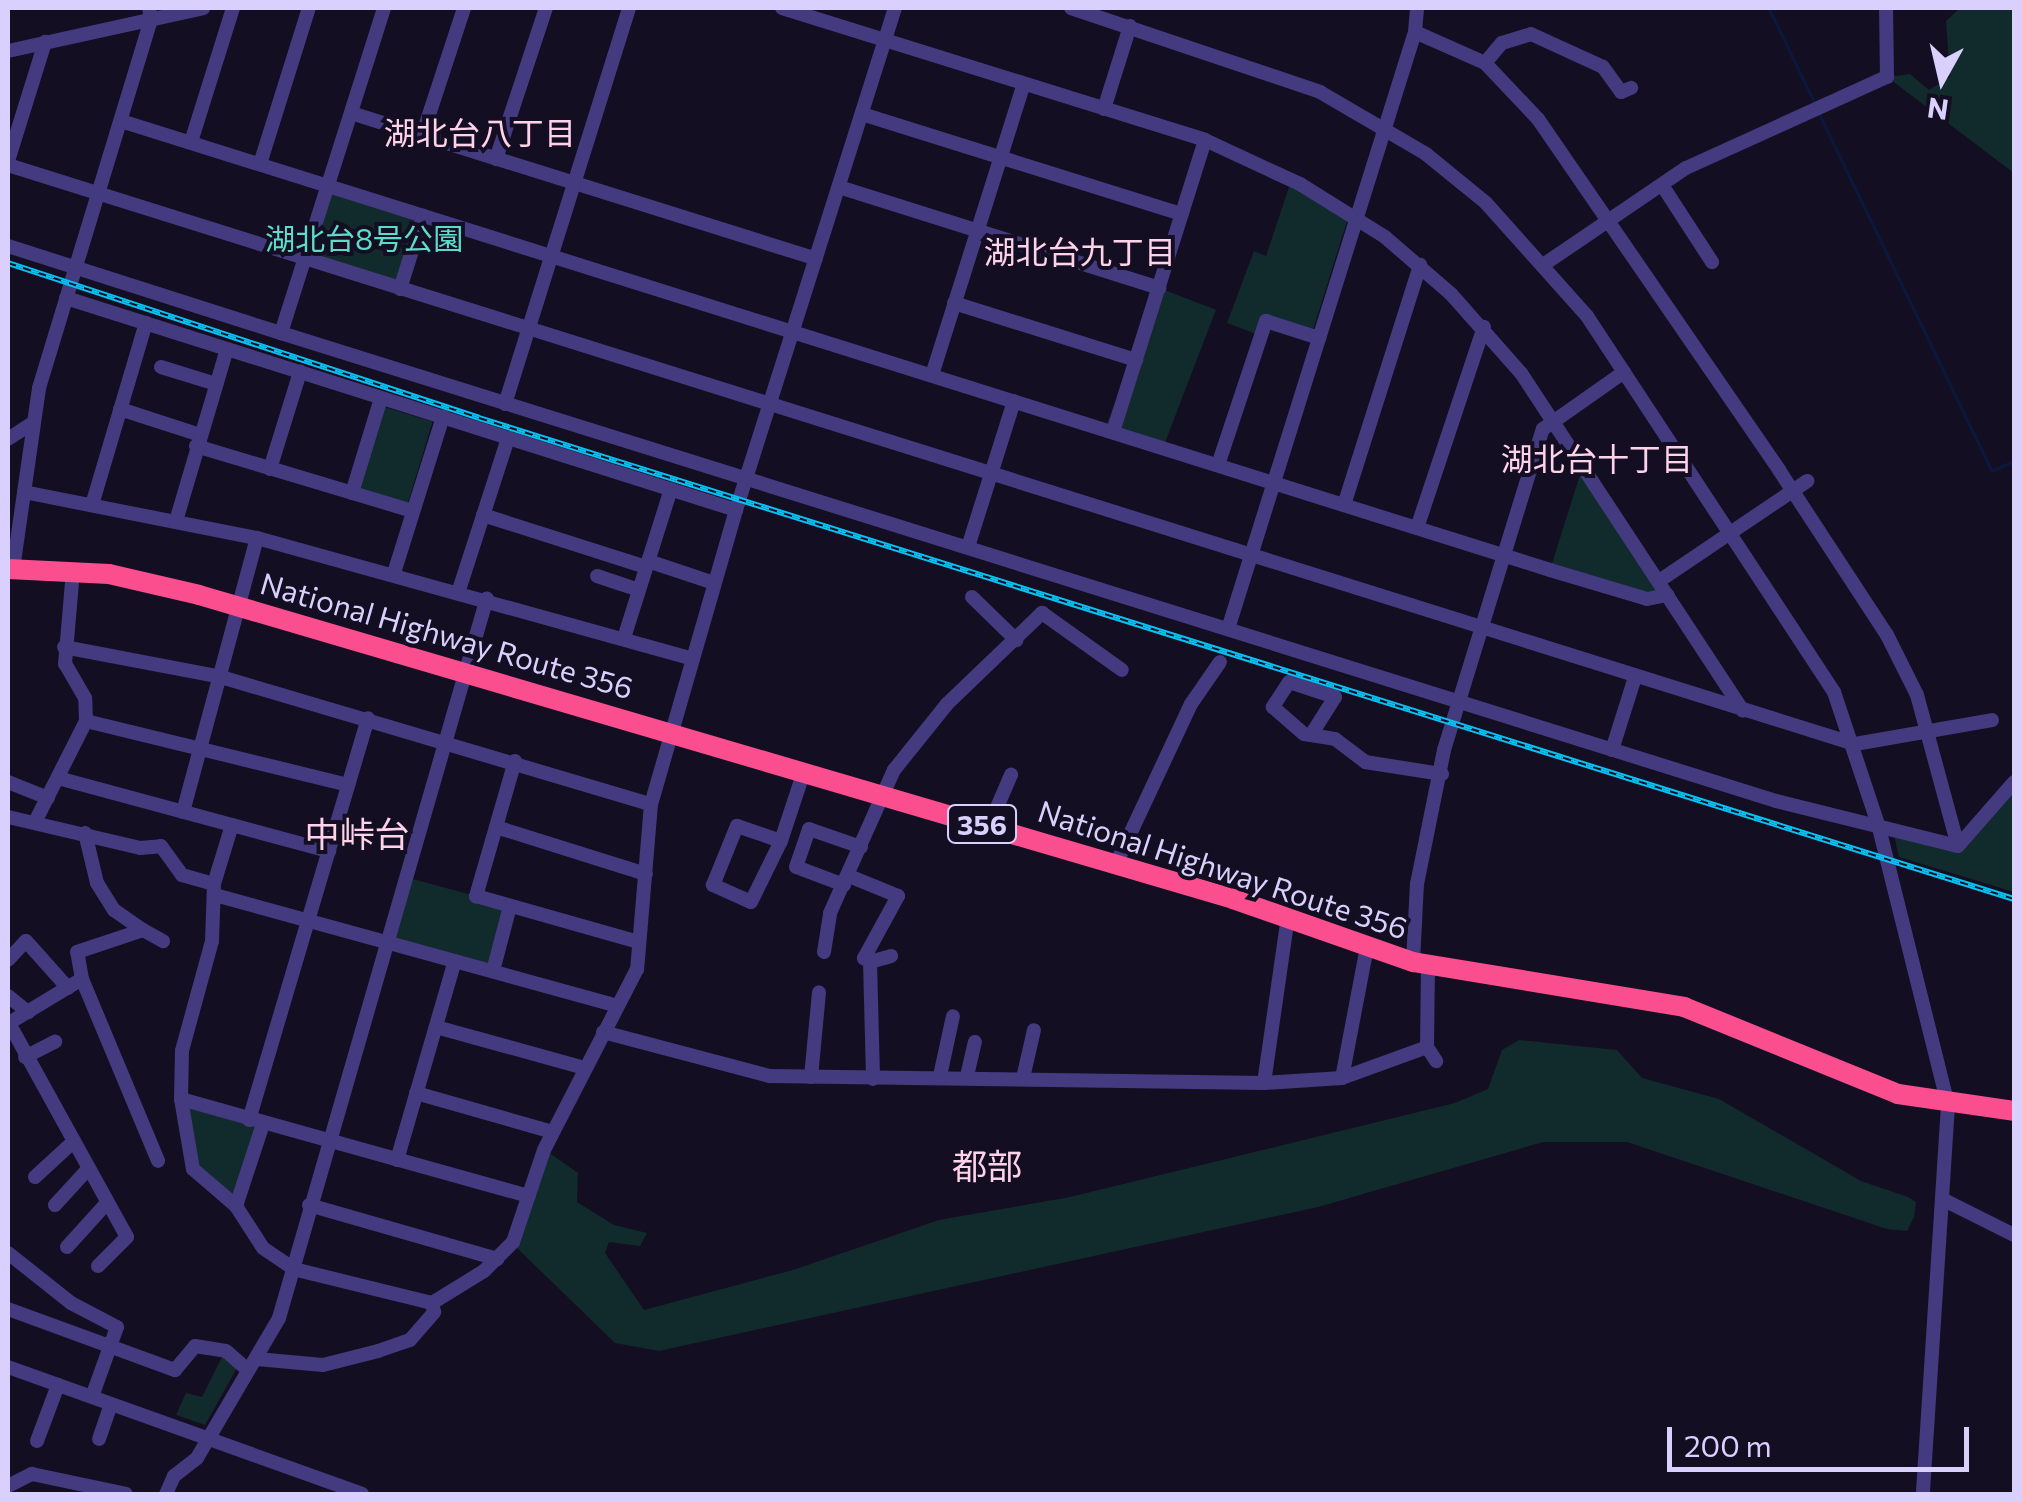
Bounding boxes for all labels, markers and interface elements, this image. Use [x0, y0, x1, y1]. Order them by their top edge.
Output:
north arrow [1892, 30, 1992, 130]
text: N [1925, 91, 1951, 128]
district label: 湖北台八丁目 [384, 113, 576, 151]
park label: 湖北台8号公園 [265, 220, 463, 256]
district label: 湖北台九丁目 [984, 232, 1176, 270]
district label: 湖北台十丁目 [1501, 439, 1693, 477]
street label: National Highway Route 356 [256, 564, 638, 706]
street label: National Highway Route 356 [1034, 792, 1412, 946]
road number: 356 [947, 801, 1017, 847]
district label: 中峠台 [305, 812, 409, 854]
district label: 都部 [952, 1144, 1022, 1186]
scale bar [1672, 1407, 1974, 1469]
text: 200 m [1684, 1426, 1772, 1463]

